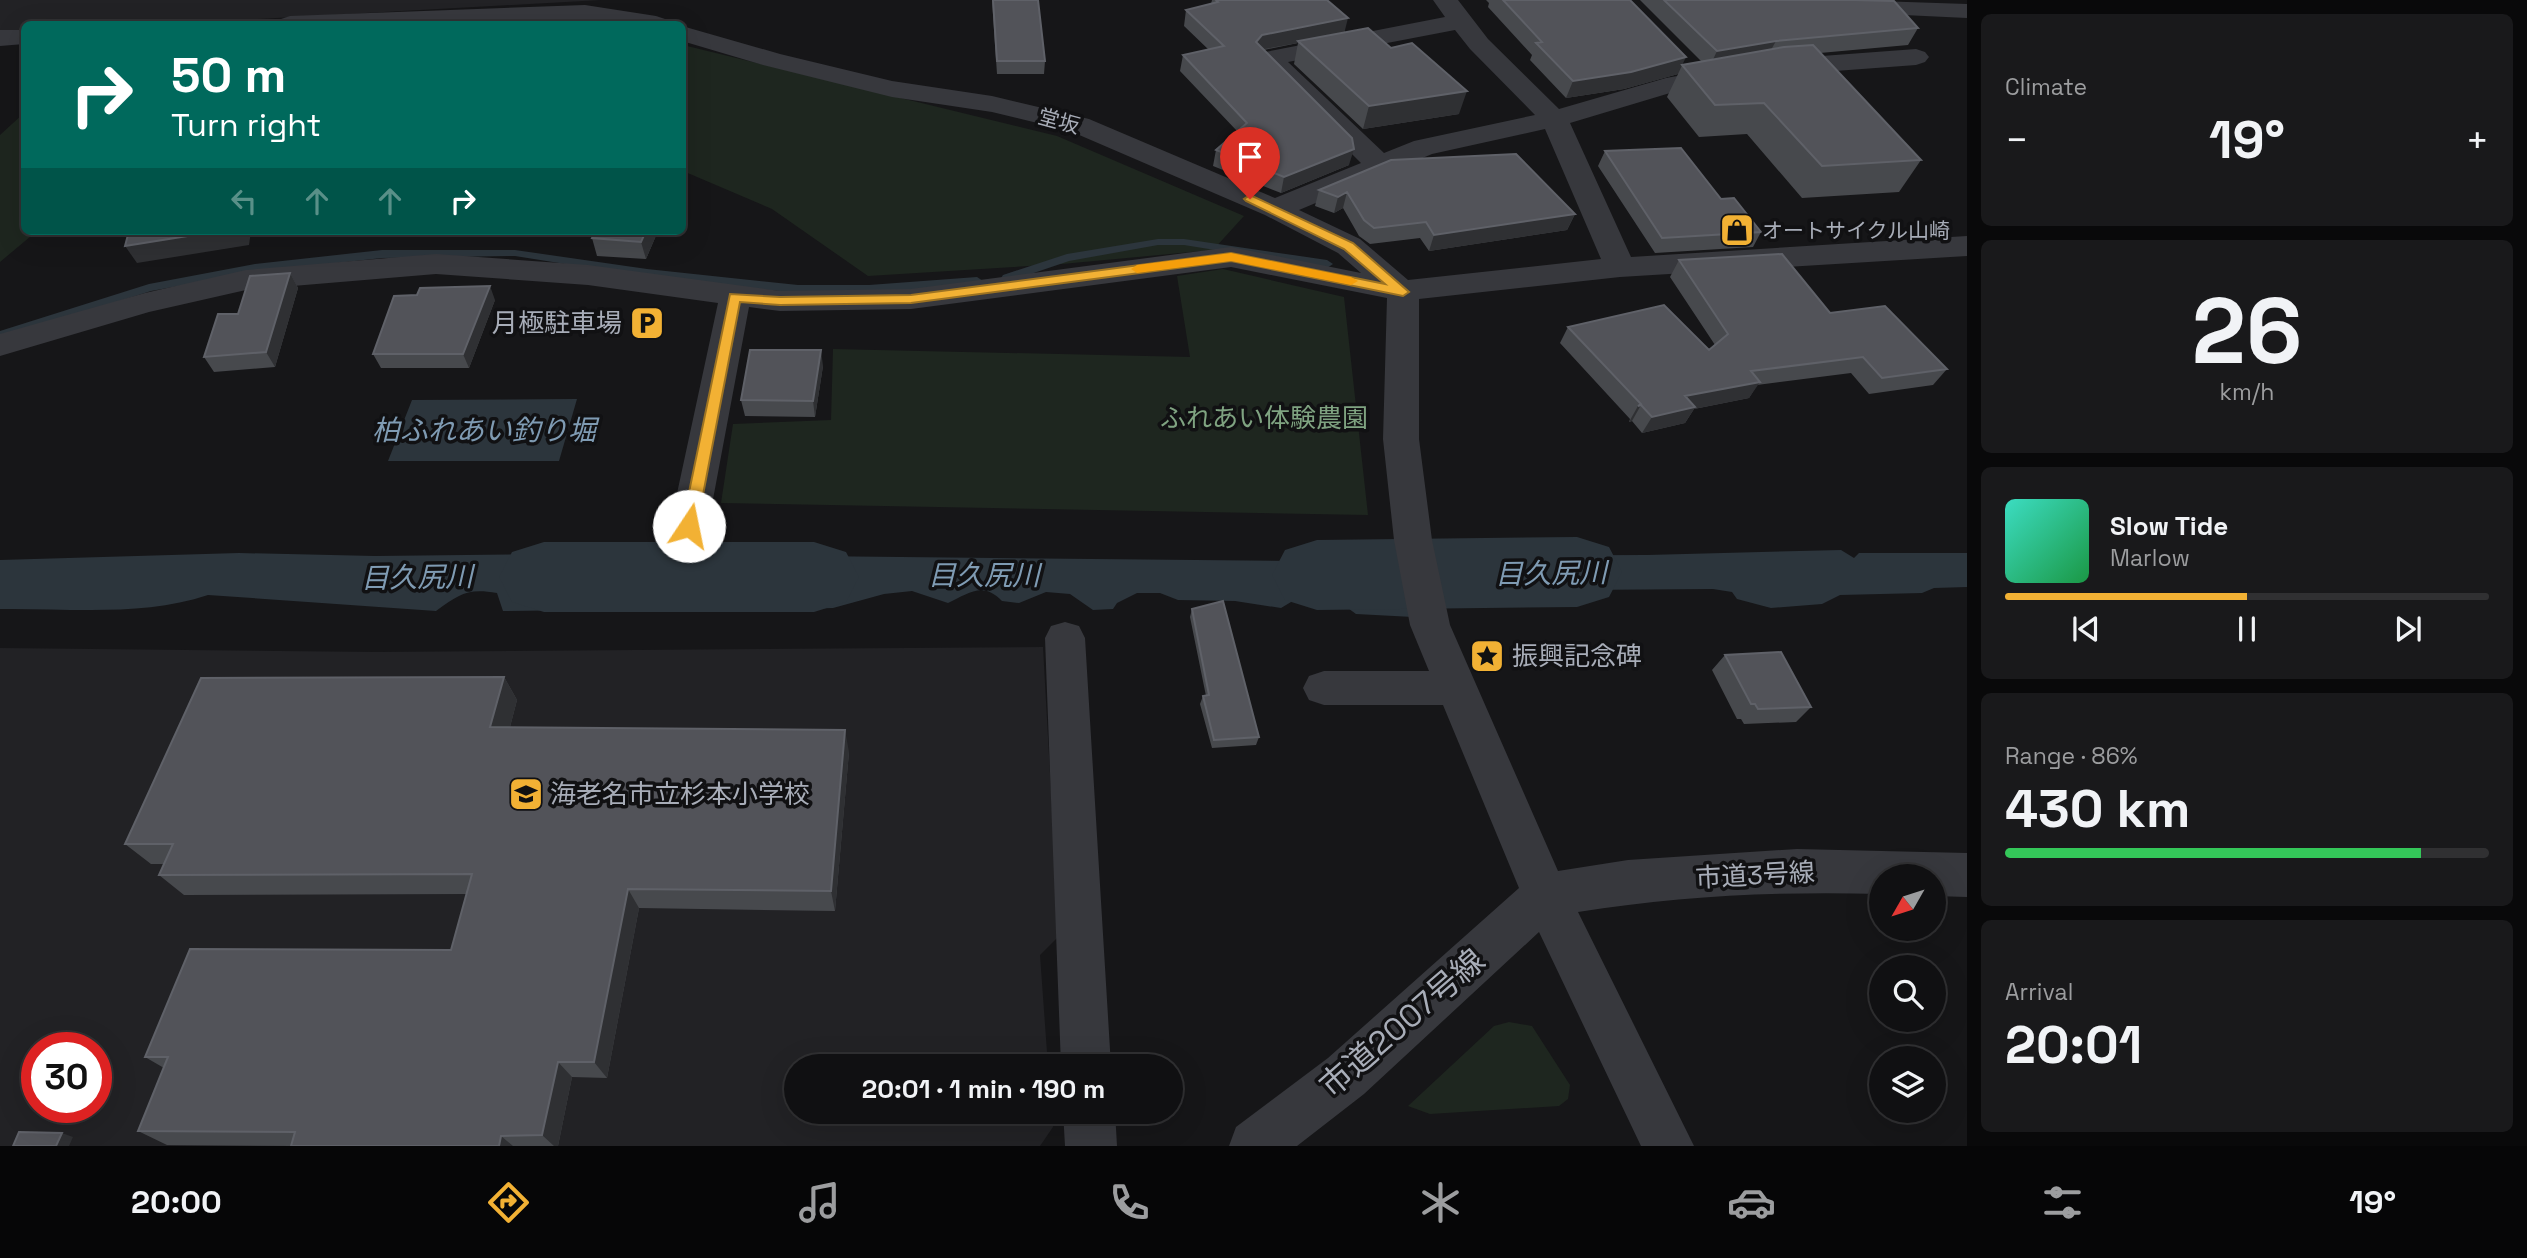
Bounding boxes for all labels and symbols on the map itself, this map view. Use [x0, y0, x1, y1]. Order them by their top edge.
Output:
street label: 堂坂 [1035, 103, 1083, 139]
pin [1220, 127, 1280, 199]
shop icon: オートサイクル山崎 [1718, 211, 1756, 249]
place label: オートサイクル山崎 [1762, 217, 1950, 244]
parking icon: 月極駐車場 [628, 304, 666, 342]
place label: 月極駐車場 [492, 306, 622, 340]
park label: ふれあい体験農園 [1160, 401, 1368, 435]
water label: 柏ふれあい釣り堀 [372, 412, 600, 448]
position arrow [652, 489, 726, 563]
water label: 目久尻川 [1495, 554, 1610, 592]
water label: 目久尻川 [928, 557, 1043, 593]
water label: 目久尻川 [361, 558, 476, 596]
place icon: 振興記念碑 [1468, 637, 1506, 675]
place label: 振興記念碑 [1512, 639, 1642, 673]
school or university icon: 海老名市立杉本小学校 [507, 775, 545, 813]
place label: 海老名市立杉本小学校 [550, 777, 810, 811]
street label: 市道3号線 [1694, 855, 1816, 895]
north arrow [1869, 864, 1946, 942]
street label: 市道2007号線 [1311, 940, 1493, 1106]
speed limit sign: 30 [21, 1032, 112, 1123]

